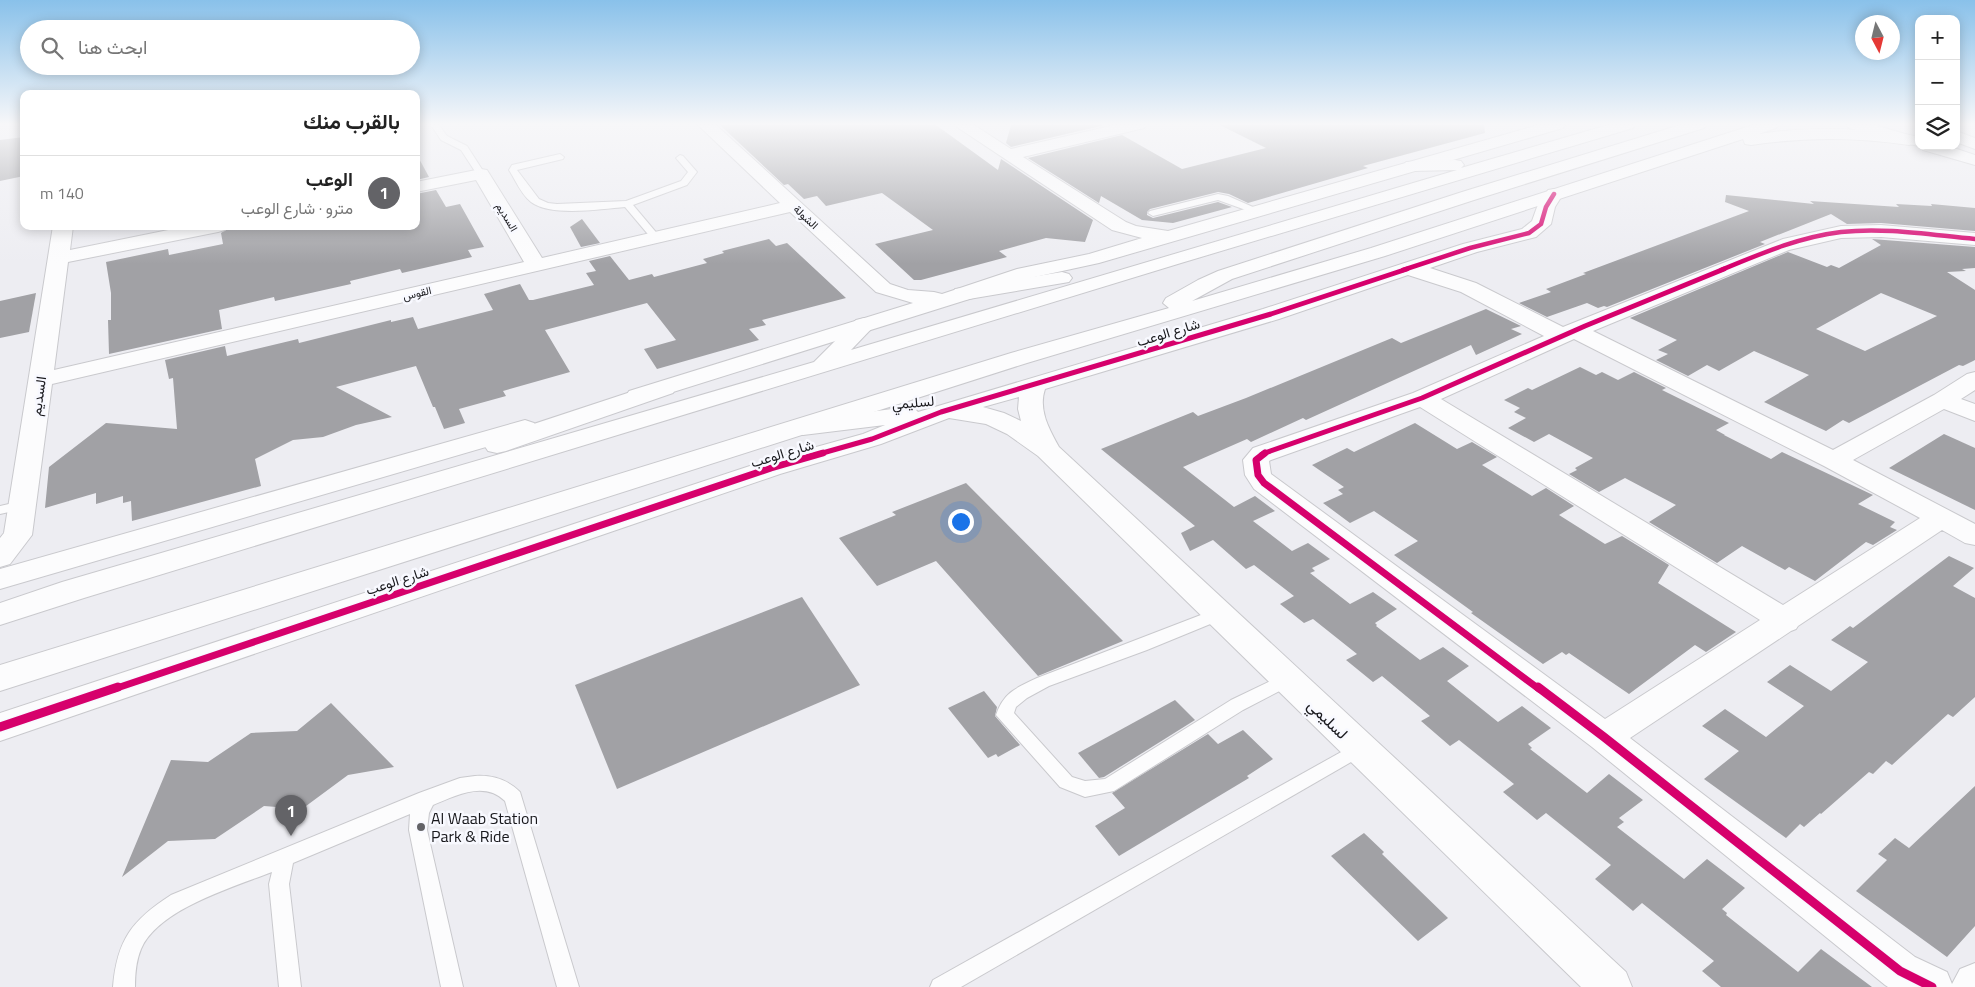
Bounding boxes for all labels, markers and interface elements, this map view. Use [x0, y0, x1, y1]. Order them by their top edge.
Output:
north arrow [1855, 15, 1900, 60]
map controls [1915, 15, 1960, 150]
button: + [1915, 15, 1960, 60]
search box [20, 20, 420, 75]
text: ابحث هنا [78, 32, 147, 61]
icon: search [38, 34, 66, 62]
button: − [1915, 60, 1960, 105]
text: بالقرب منك [303, 105, 400, 137]
button: layers [1915, 105, 1960, 150]
text: الوعب [306, 164, 353, 193]
text: 140 m [40, 181, 84, 205]
text: 1 [380, 181, 388, 205]
text: مترو · شارع الوعب [241, 196, 353, 220]
street label: السديم [492, 199, 522, 235]
street label: الشولة [790, 201, 822, 233]
street label: القوس [401, 282, 433, 304]
street label: شارع الوعب [1134, 312, 1202, 353]
street label: السديم [25, 375, 51, 417]
street label: لسليمي [891, 390, 935, 416]
street label: شارع الوعب [748, 433, 816, 474]
your location [948, 509, 974, 535]
street label: شارع الوعب [363, 560, 431, 601]
street label: لسليمي [1301, 693, 1354, 746]
pin: 1 [275, 795, 307, 836]
place label: Al Waab Station Park & Ride [431, 806, 538, 848]
marker: Al Waab Station Park & Ride [415, 821, 427, 833]

